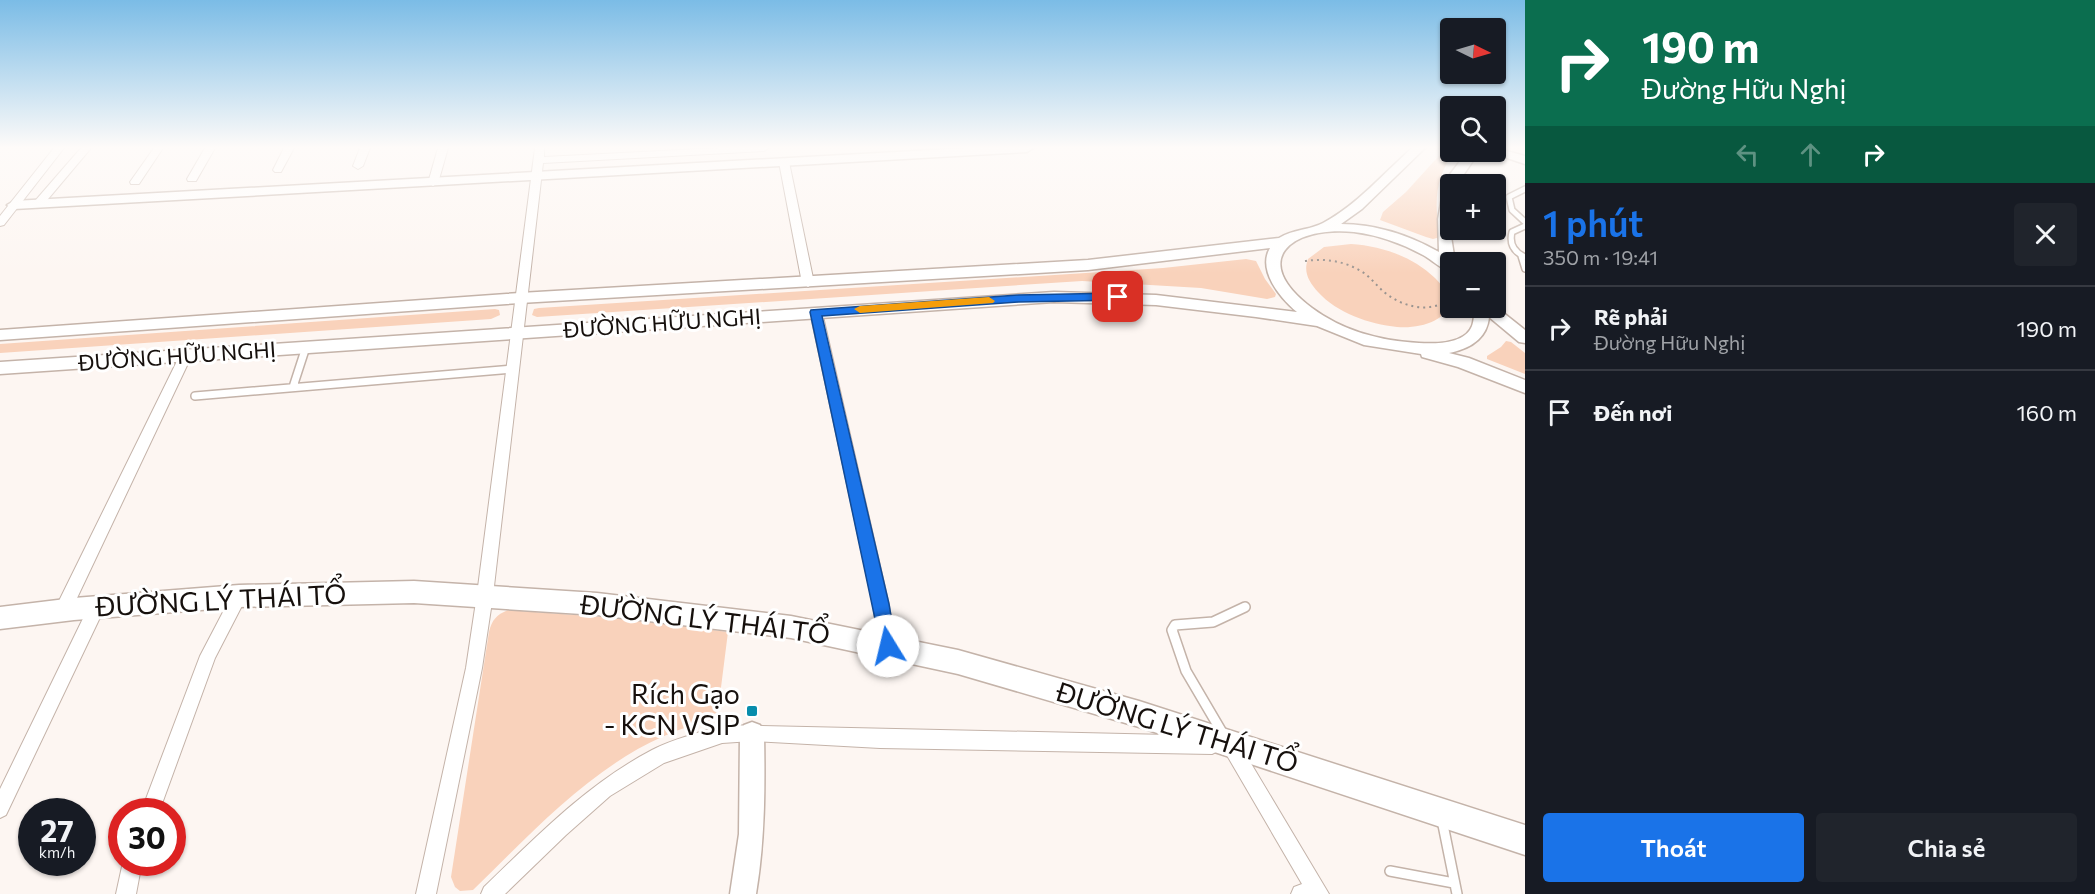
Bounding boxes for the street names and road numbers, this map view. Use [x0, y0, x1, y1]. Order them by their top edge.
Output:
street label: ĐƯỜNG HỮU NGHỊ [561, 302, 762, 343]
street label: ĐƯỜNG HỮU NGHỊ [76, 335, 277, 376]
street label: ĐƯỜNG LÝ THÁI TỔ [93, 571, 347, 623]
street label: ĐƯỜNG LÝ THÁI TỔ [578, 582, 832, 650]
street label: ĐƯỜNG LÝ THÁI TỔ [1052, 669, 1304, 779]

